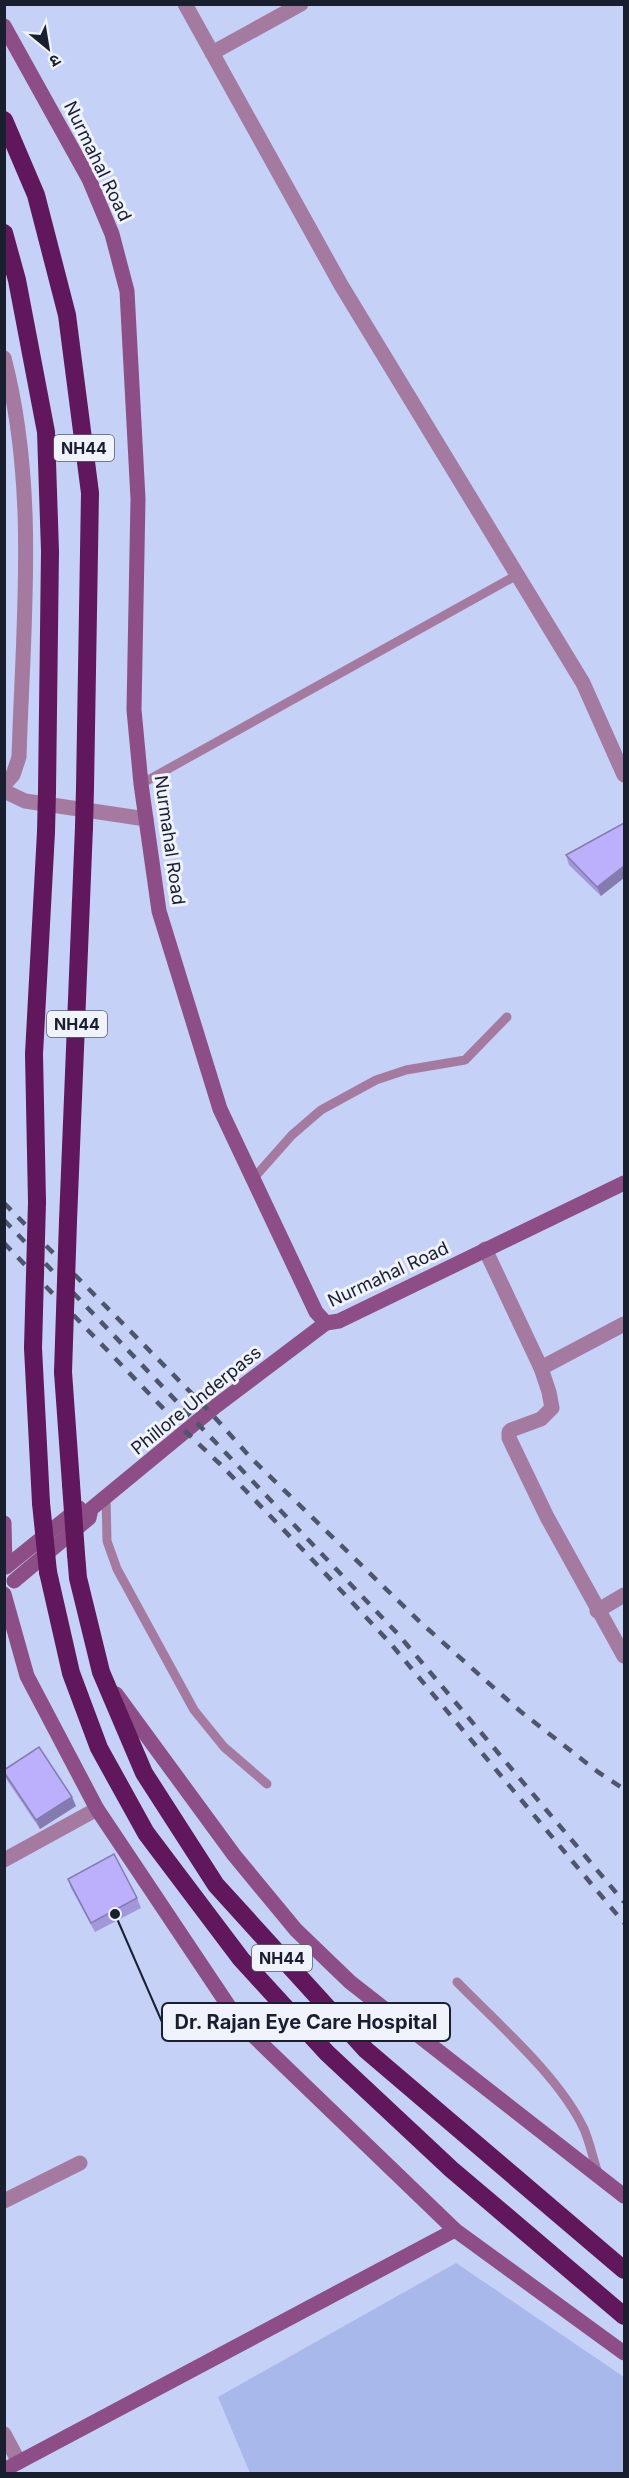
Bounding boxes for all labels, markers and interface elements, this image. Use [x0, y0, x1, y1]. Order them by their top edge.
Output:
north arrow [18, 18, 78, 78]
text: उ [46, 50, 65, 72]
street label: Nurmahal Road [60, 98, 136, 224]
road number: NH44 [54, 435, 114, 461]
street label: Nurmahal Road [151, 774, 189, 906]
road number: NH44 [47, 1011, 107, 1037]
street label: Nurmahal Road [324, 1237, 452, 1311]
street label: Phillore Underpass [127, 1341, 265, 1459]
road number: NH44 [252, 1945, 312, 1971]
callout: Dr. Rajan Eye Care Hospital [162, 2003, 450, 2041]
text: Dr. Rajan Eye Care Hospital [174, 2010, 438, 2034]

